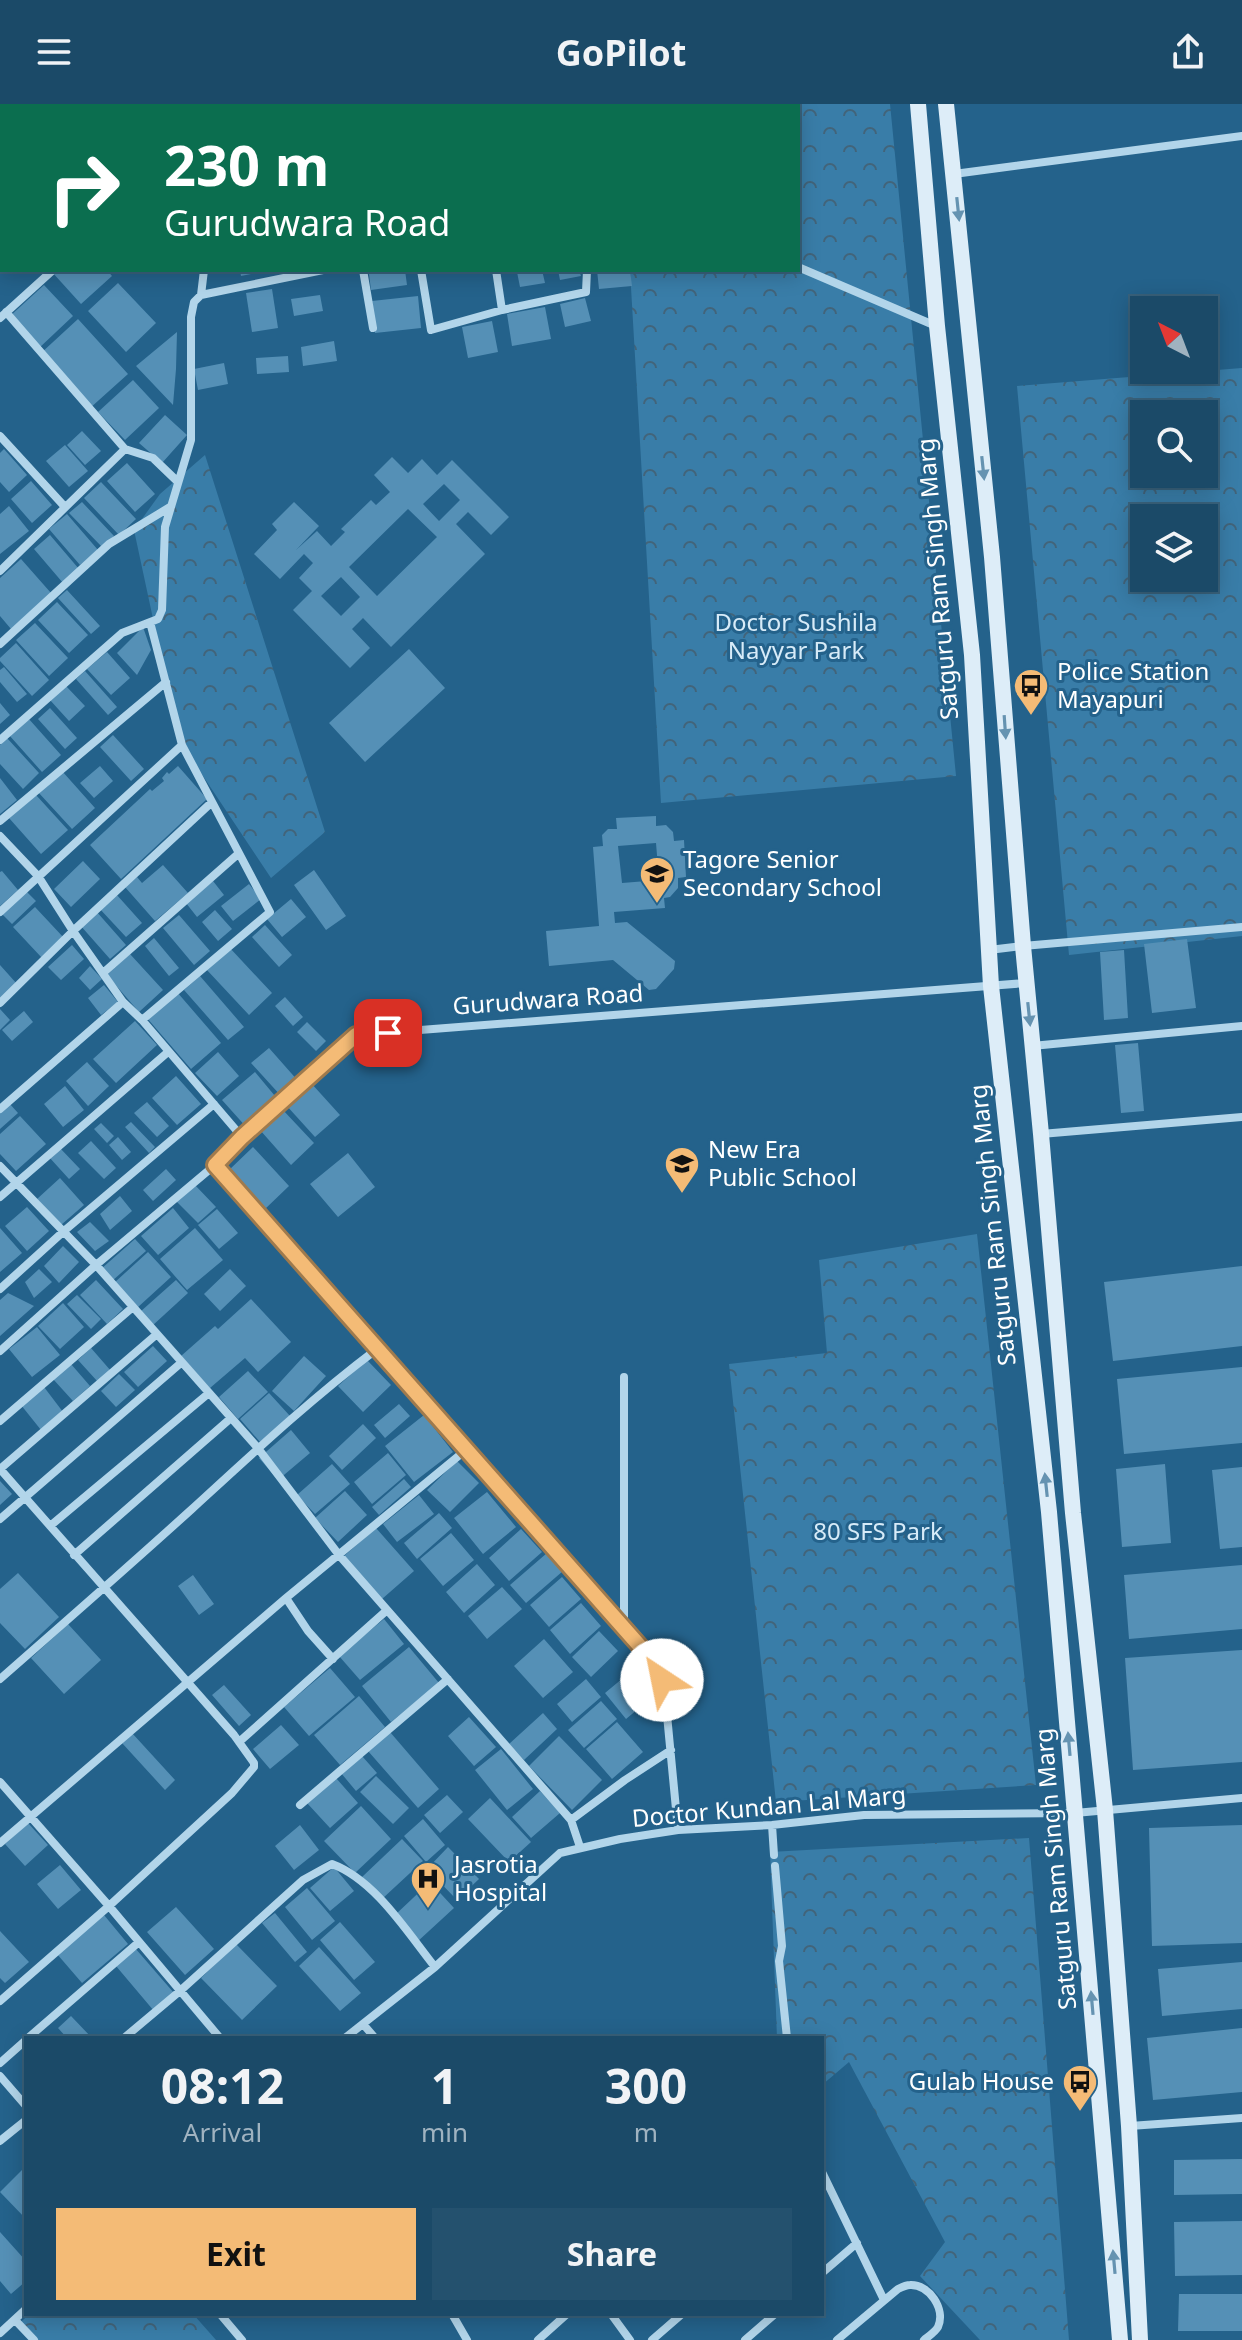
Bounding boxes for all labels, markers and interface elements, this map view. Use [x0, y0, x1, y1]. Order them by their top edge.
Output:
text: GoPilot [556, 28, 686, 77]
icon: menu [32, 30, 76, 74]
icon: share [1166, 30, 1210, 74]
text: 230 m [164, 126, 329, 202]
icon: right [32, 136, 136, 240]
one-way arrow [951, 197, 964, 222]
text: Gurudwara Road [164, 198, 450, 247]
north arrow [1130, 296, 1218, 384]
map controls [1130, 296, 1218, 592]
button: search [1130, 400, 1218, 488]
street label: Satguru Ram Singh Marg [908, 437, 965, 721]
one-way arrow [977, 456, 990, 481]
button: layers [1130, 504, 1218, 592]
park label: Doctor Sushila Nayyar Park [714, 605, 878, 666]
place label: Police Station Mayapuri [1057, 654, 1209, 715]
bus stop icon: Police Station Mayapuri [1012, 667, 1050, 717]
one-way arrow [999, 715, 1012, 740]
place label: Tagore Senior Secondary School [683, 842, 882, 903]
school or university icon: Tagore Senior Secondary School [638, 855, 676, 905]
street label: Gurudwara Road [452, 975, 644, 1022]
pin [354, 999, 422, 1067]
one-way arrow [1023, 1002, 1036, 1027]
icon: arrive [366, 1011, 410, 1055]
street label: Satguru Ram Singh Marg [960, 1083, 1023, 1367]
place label: New Era Public School [708, 1132, 857, 1193]
school or university icon: New Era Public School [663, 1145, 701, 1195]
one-way arrow [1039, 1472, 1052, 1497]
park label: 80 SFS Park [813, 1514, 943, 1547]
position arrow [620, 1638, 704, 1722]
street label: Satguru Ram Singh Marg [1026, 1727, 1083, 2011]
one-way arrow [1062, 1731, 1075, 1756]
street label: Doctor Kundan Lal Marg [631, 1777, 907, 1834]
place label: Jasrotia Hospital [452, 1847, 547, 1908]
hospital icon: Jasrotia Hospital [409, 1860, 447, 1910]
one-way arrow [1085, 1990, 1098, 2015]
text: 08:12 [161, 2053, 284, 2118]
text: 1 [431, 2053, 458, 2118]
text: 300 [605, 2053, 687, 2118]
bus stop icon: Gulab House [1061, 2063, 1099, 2113]
place label: Gulab House [909, 2064, 1054, 2097]
text: Arrival [183, 2114, 262, 2150]
text: min [421, 2114, 468, 2150]
text: m [634, 2114, 658, 2150]
button: Exit [56, 2208, 416, 2300]
button: Share [432, 2208, 792, 2300]
one-way arrow [1107, 2249, 1120, 2274]

